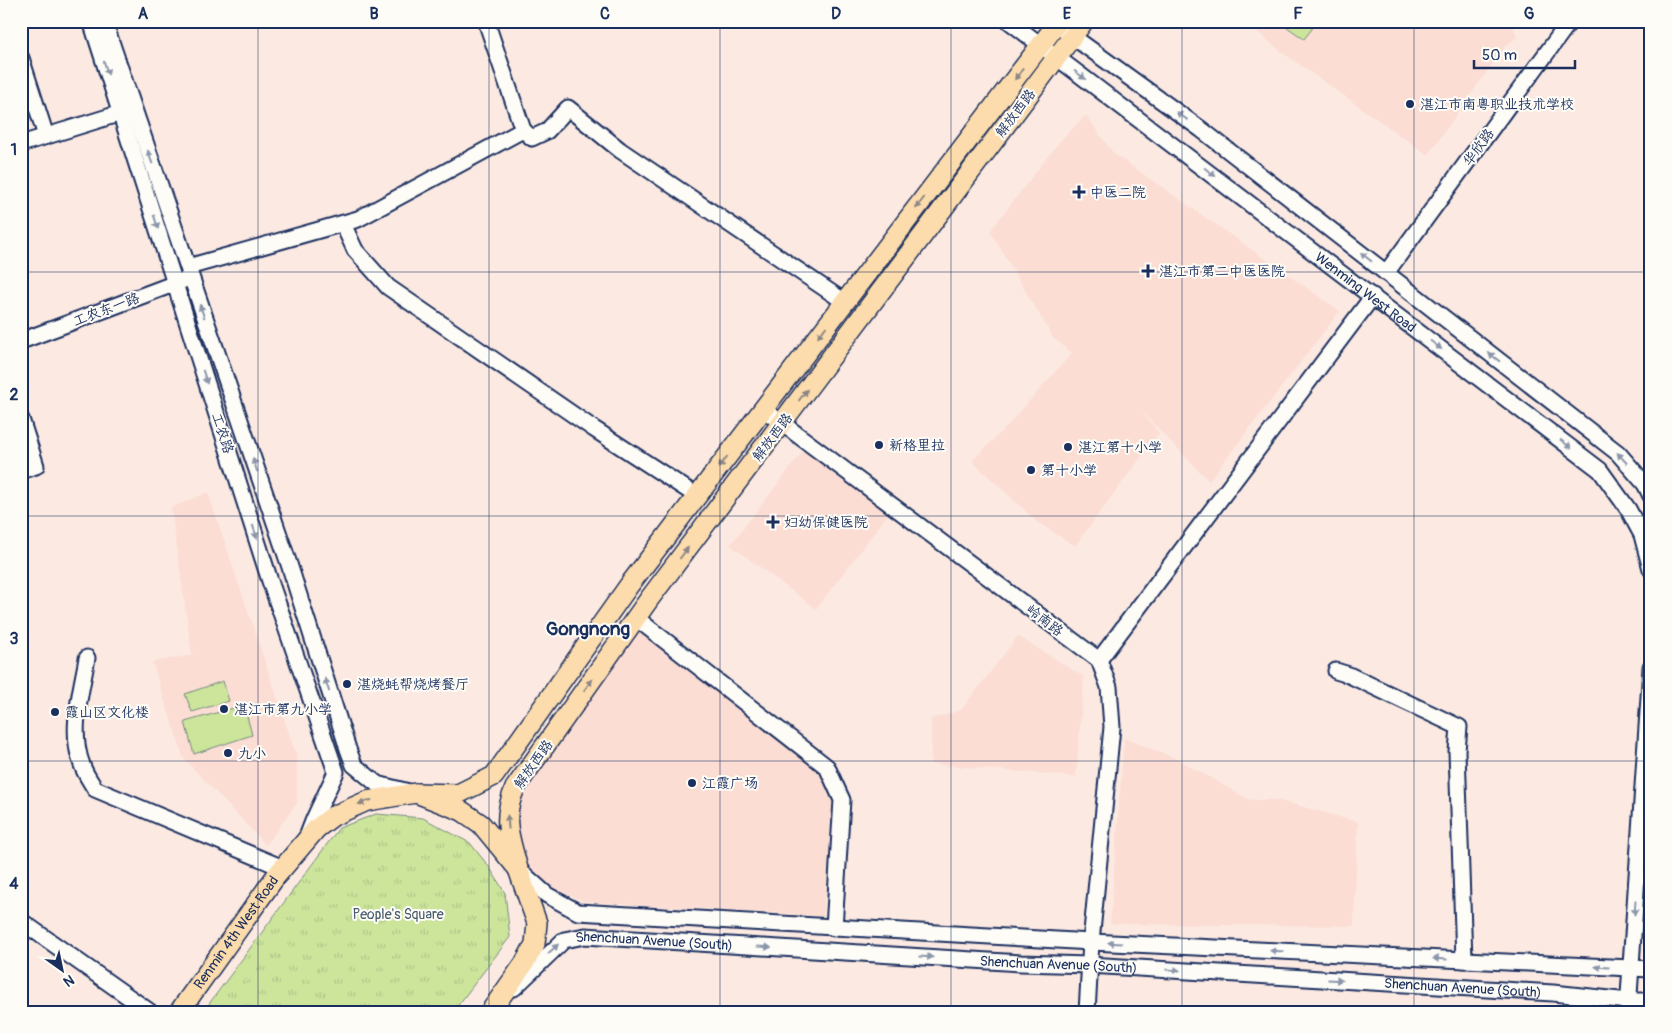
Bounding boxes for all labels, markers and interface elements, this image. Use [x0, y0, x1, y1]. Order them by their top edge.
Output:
text: A [138, 4, 149, 24]
text: B [369, 4, 379, 24]
text: C [600, 4, 610, 24]
text: D [831, 4, 841, 24]
text: E [1063, 4, 1072, 24]
text: F [1293, 4, 1303, 24]
text: G [1524, 4, 1535, 24]
scale bar [1474, 38, 1576, 70]
text: 50 m [1482, 46, 1517, 65]
one-way arrow [103, 60, 110, 75]
one-way arrow [1014, 67, 1024, 81]
one-way arrow [1073, 69, 1086, 80]
street label: 解放西路 [992, 86, 1039, 141]
place label: 湛江市南粤职业技术学校 [1420, 96, 1574, 113]
marker: 湛江市南粤职业技术学校 [1404, 98, 1416, 110]
one-way arrow [1176, 110, 1189, 121]
street label: 华欣路 [1459, 125, 1498, 169]
text: 1 [11, 140, 17, 160]
one-way arrow [146, 149, 154, 164]
one-way arrow [1203, 167, 1216, 178]
place label: 中医二院 [1090, 184, 1146, 201]
marker: 中医二院 [1072, 185, 1086, 199]
one-way arrow [915, 196, 926, 209]
one-way arrow [152, 215, 160, 230]
street label: Wenming West Road [1312, 249, 1419, 336]
one-way arrow [1360, 252, 1373, 263]
place label: 湛江市第二中医医院 [1159, 263, 1285, 280]
marker: 湛江市第二中医医院 [1141, 264, 1155, 278]
street label: 工农东一路 [70, 289, 142, 330]
one-way arrow [198, 303, 205, 318]
one-way arrow [817, 326, 827, 339]
one-way arrow [1429, 340, 1443, 350]
one-way arrow [1487, 352, 1501, 362]
one-way arrow [202, 370, 209, 385]
text: 2 [10, 385, 19, 405]
one-way arrow [797, 389, 808, 402]
street label: 解放西路 [749, 410, 796, 465]
street label: 工农路 [208, 411, 237, 456]
place label: 新格里拉 [889, 437, 945, 454]
one-way arrow [1559, 438, 1572, 449]
marker: 新格里拉 [873, 439, 885, 451]
place label: 湛江第十小学 [1078, 439, 1162, 456]
marker: 湛江第十小学 [1062, 441, 1074, 453]
one-way arrow [1616, 452, 1628, 464]
one-way arrow [718, 455, 729, 468]
one-way arrow [251, 457, 258, 472]
place label: 第十小学 [1041, 462, 1097, 479]
marker: 第十小学 [1025, 464, 1037, 476]
place label: 妇幼保健医院 [784, 514, 868, 531]
marker: 妇幼保健医院 [766, 515, 780, 529]
one-way arrow [251, 525, 259, 540]
one-way arrow [679, 546, 689, 560]
street label: 岭南路 [1023, 601, 1067, 640]
district label: Gongnong [546, 617, 631, 641]
text: 3 [10, 629, 19, 649]
place label: 湛烧蚝帮烧烤餐厅 [357, 676, 469, 693]
one-way arrow [323, 678, 331, 693]
marker: 湛烧蚝帮烧烤餐厅 [341, 678, 353, 690]
one-way arrow [583, 678, 593, 692]
place label: 湛江市第九小学 [234, 701, 332, 718]
marker: 湛江市第九小学 [218, 703, 230, 715]
place label: 霞山区文化楼 [65, 704, 149, 721]
marker: 霞山区文化楼 [49, 706, 61, 718]
street label: 解放西路 [510, 736, 556, 792]
place label: 九小 [238, 745, 266, 762]
marker: 九小 [222, 747, 234, 759]
place label: 江霞广场 [702, 775, 758, 792]
marker: 江霞广场 [686, 777, 698, 789]
one-way arrow [357, 799, 372, 807]
one-way arrow [503, 814, 511, 830]
street label: Renmin 4th West Road [190, 873, 282, 992]
text: 4 [9, 874, 19, 894]
one-way arrow [1630, 900, 1638, 916]
park label: People's Square [352, 906, 444, 923]
street label: Shenchuan Avenue (South) [574, 928, 733, 954]
one-way arrow [1107, 939, 1123, 947]
one-way arrow [547, 943, 559, 955]
one-way arrow [757, 943, 773, 951]
north arrow [38, 946, 88, 996]
one-way arrow [1269, 947, 1285, 955]
street label: Shenchuan Avenue (South) [979, 952, 1138, 977]
one-way arrow [919, 954, 935, 962]
one-way arrow [1431, 955, 1447, 963]
one-way arrow [1594, 963, 1610, 971]
one-way arrow [1165, 967, 1181, 975]
text: N [60, 971, 77, 990]
street label: Shenchuan Avenue (South) [1384, 975, 1542, 1001]
one-way arrow [1328, 977, 1344, 985]

